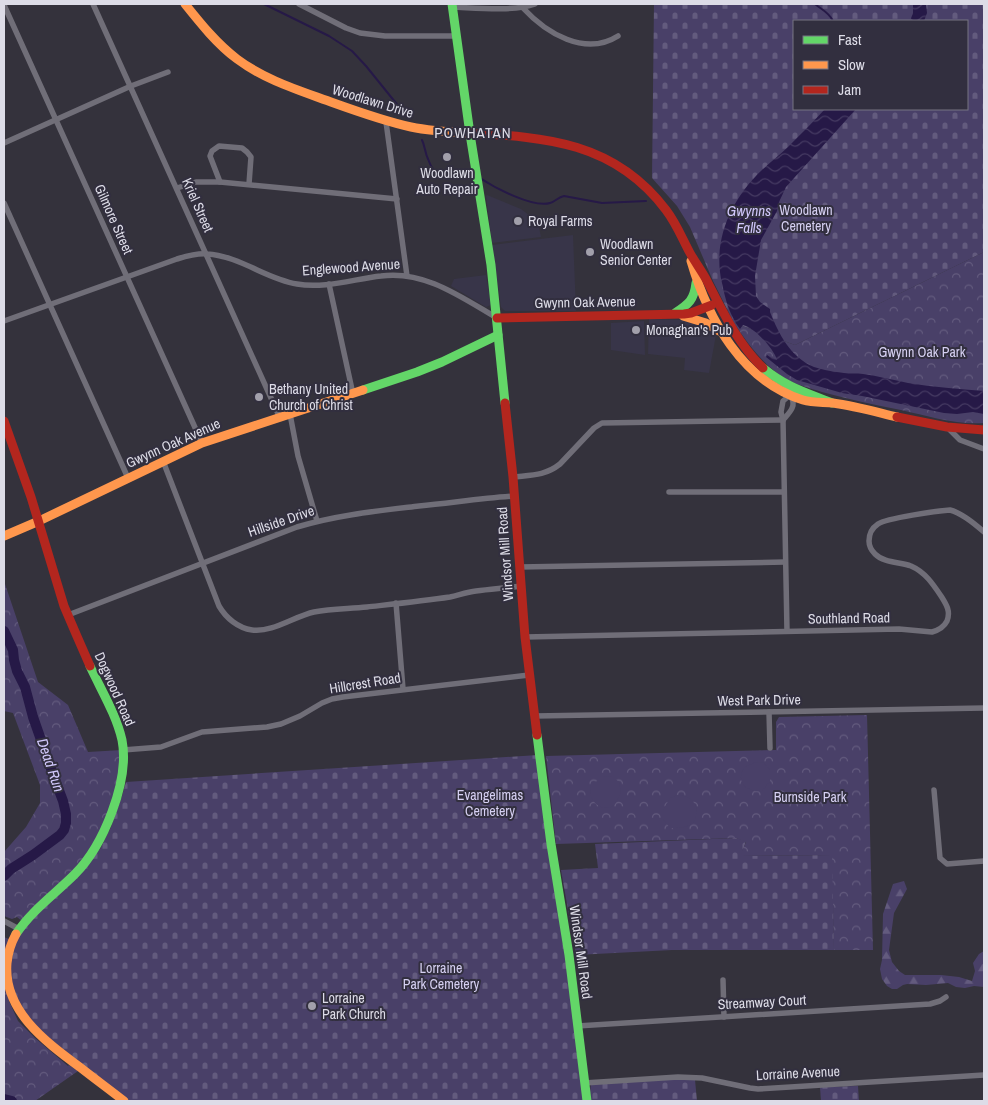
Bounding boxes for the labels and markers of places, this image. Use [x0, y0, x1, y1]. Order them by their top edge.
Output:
marker: Woodlawn Auto Repair [441, 151, 453, 163]
place label: Woodlawn Auto Repair [415, 164, 478, 198]
place label: Royal Farms [528, 212, 593, 230]
marker: Royal Farms [512, 215, 524, 227]
place label: Woodlawn Senior Center [600, 235, 672, 269]
marker: Woodlawn Senior Center [584, 246, 596, 258]
place label: Monaghan's Pub [646, 321, 732, 339]
marker: Monaghan's Pub [630, 324, 642, 336]
place label: Bethany United Church of Christ [269, 380, 353, 414]
marker: Bethany United Church of Christ [253, 391, 265, 403]
place label: Lorraine Park Church [322, 989, 386, 1023]
marker: Lorraine Park Church [306, 1000, 318, 1012]

